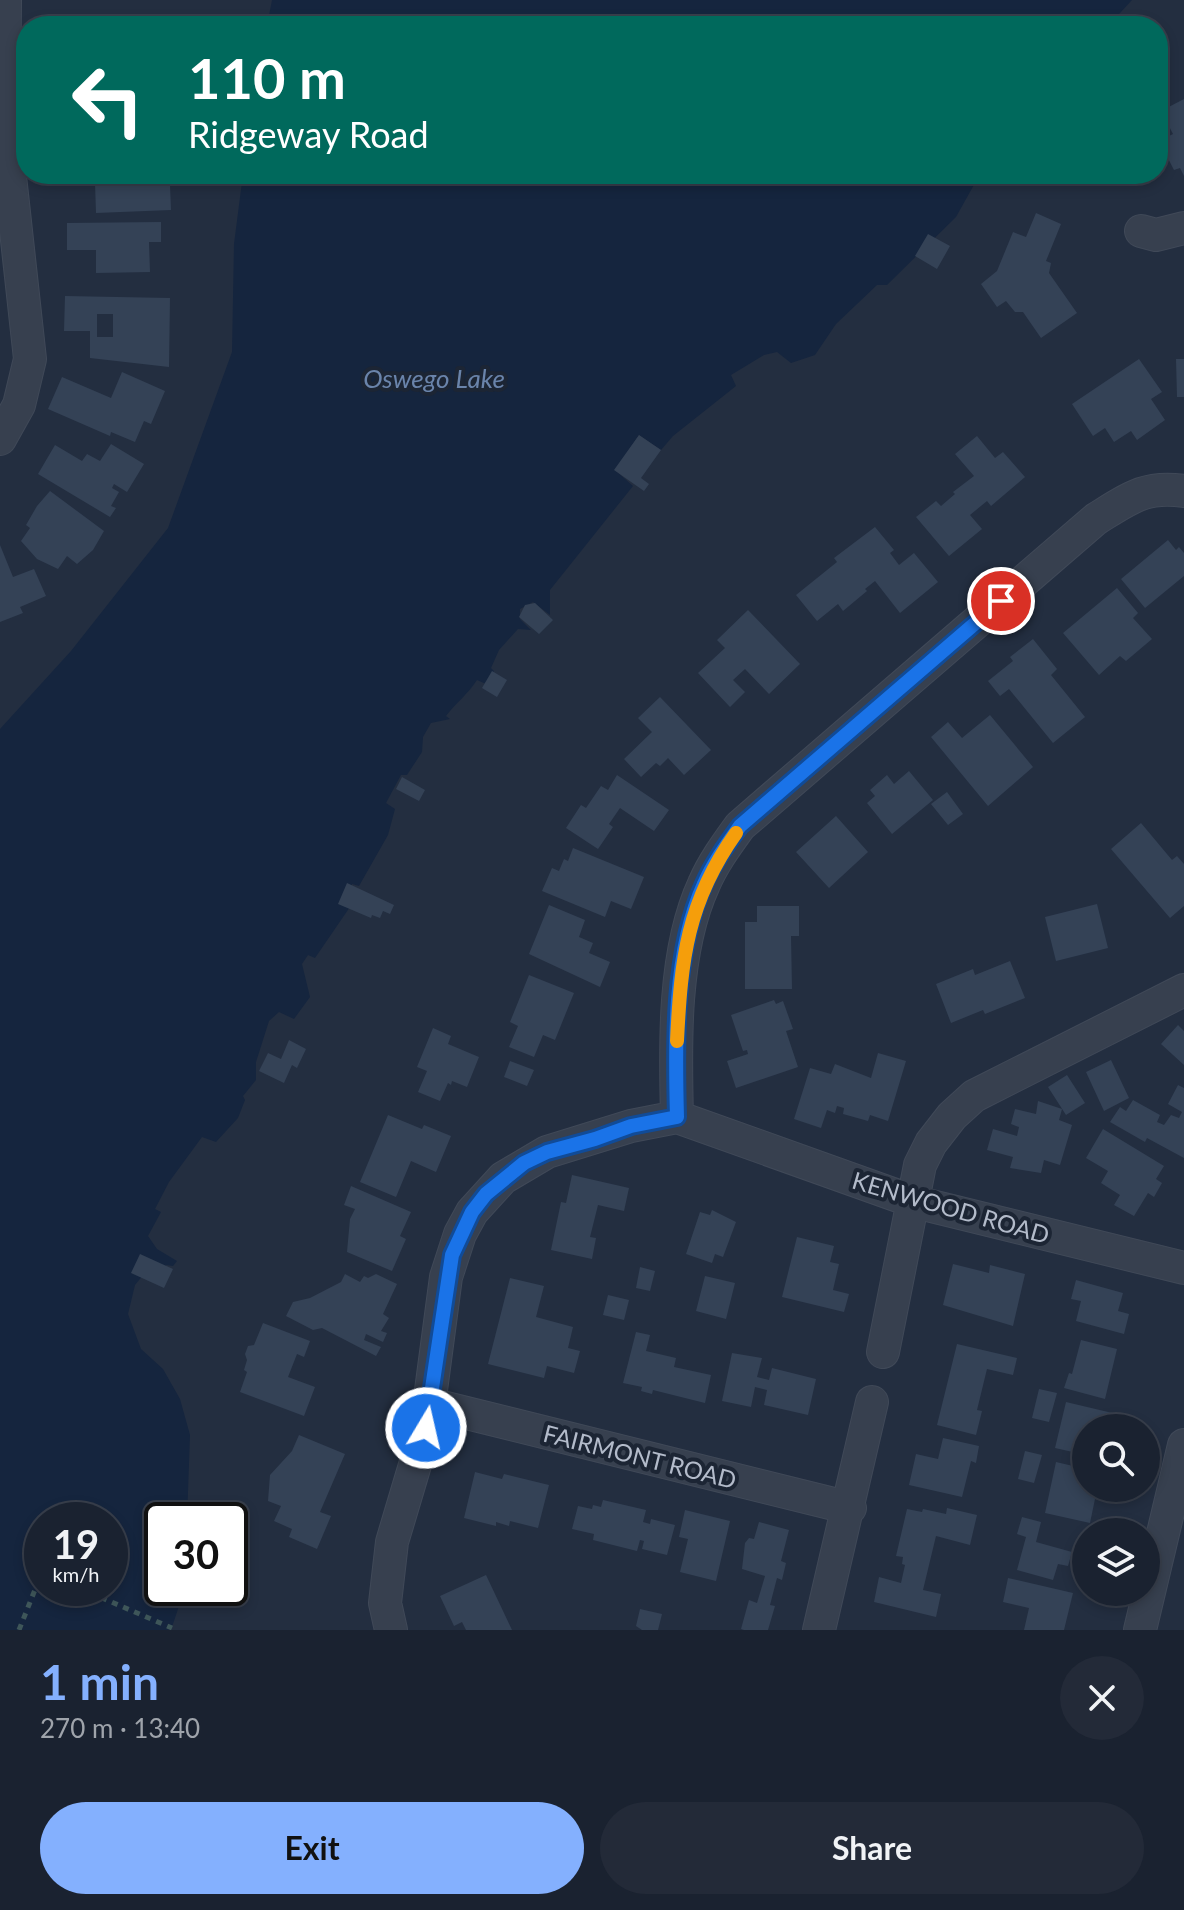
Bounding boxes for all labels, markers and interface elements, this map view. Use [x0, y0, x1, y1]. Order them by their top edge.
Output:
text: 110 m [188, 44, 346, 111]
icon: left [56, 48, 160, 152]
text: Ridgeway Road [188, 112, 429, 156]
water label: Oswego Lake [363, 362, 505, 394]
pin [967, 567, 1035, 635]
icon: arrive [979, 579, 1023, 623]
street label: KENWOOD ROAD [849, 1165, 1053, 1249]
position arrow [384, 1386, 468, 1470]
map controls [1072, 1414, 1160, 1606]
button: search [1072, 1414, 1160, 1502]
street label: FAIRMONT ROAD [541, 1418, 739, 1494]
speed limit sign: 30 [144, 1502, 248, 1606]
button: layers [1072, 1518, 1160, 1606]
text: 19 [53, 1520, 99, 1568]
text: km/h [53, 1562, 99, 1586]
text: 1 min [40, 1653, 159, 1710]
button: close [1060, 1656, 1144, 1740]
text: 270 m · 13:40 [40, 1712, 200, 1744]
button: Exit [40, 1802, 584, 1894]
button: Share [600, 1802, 1144, 1894]

